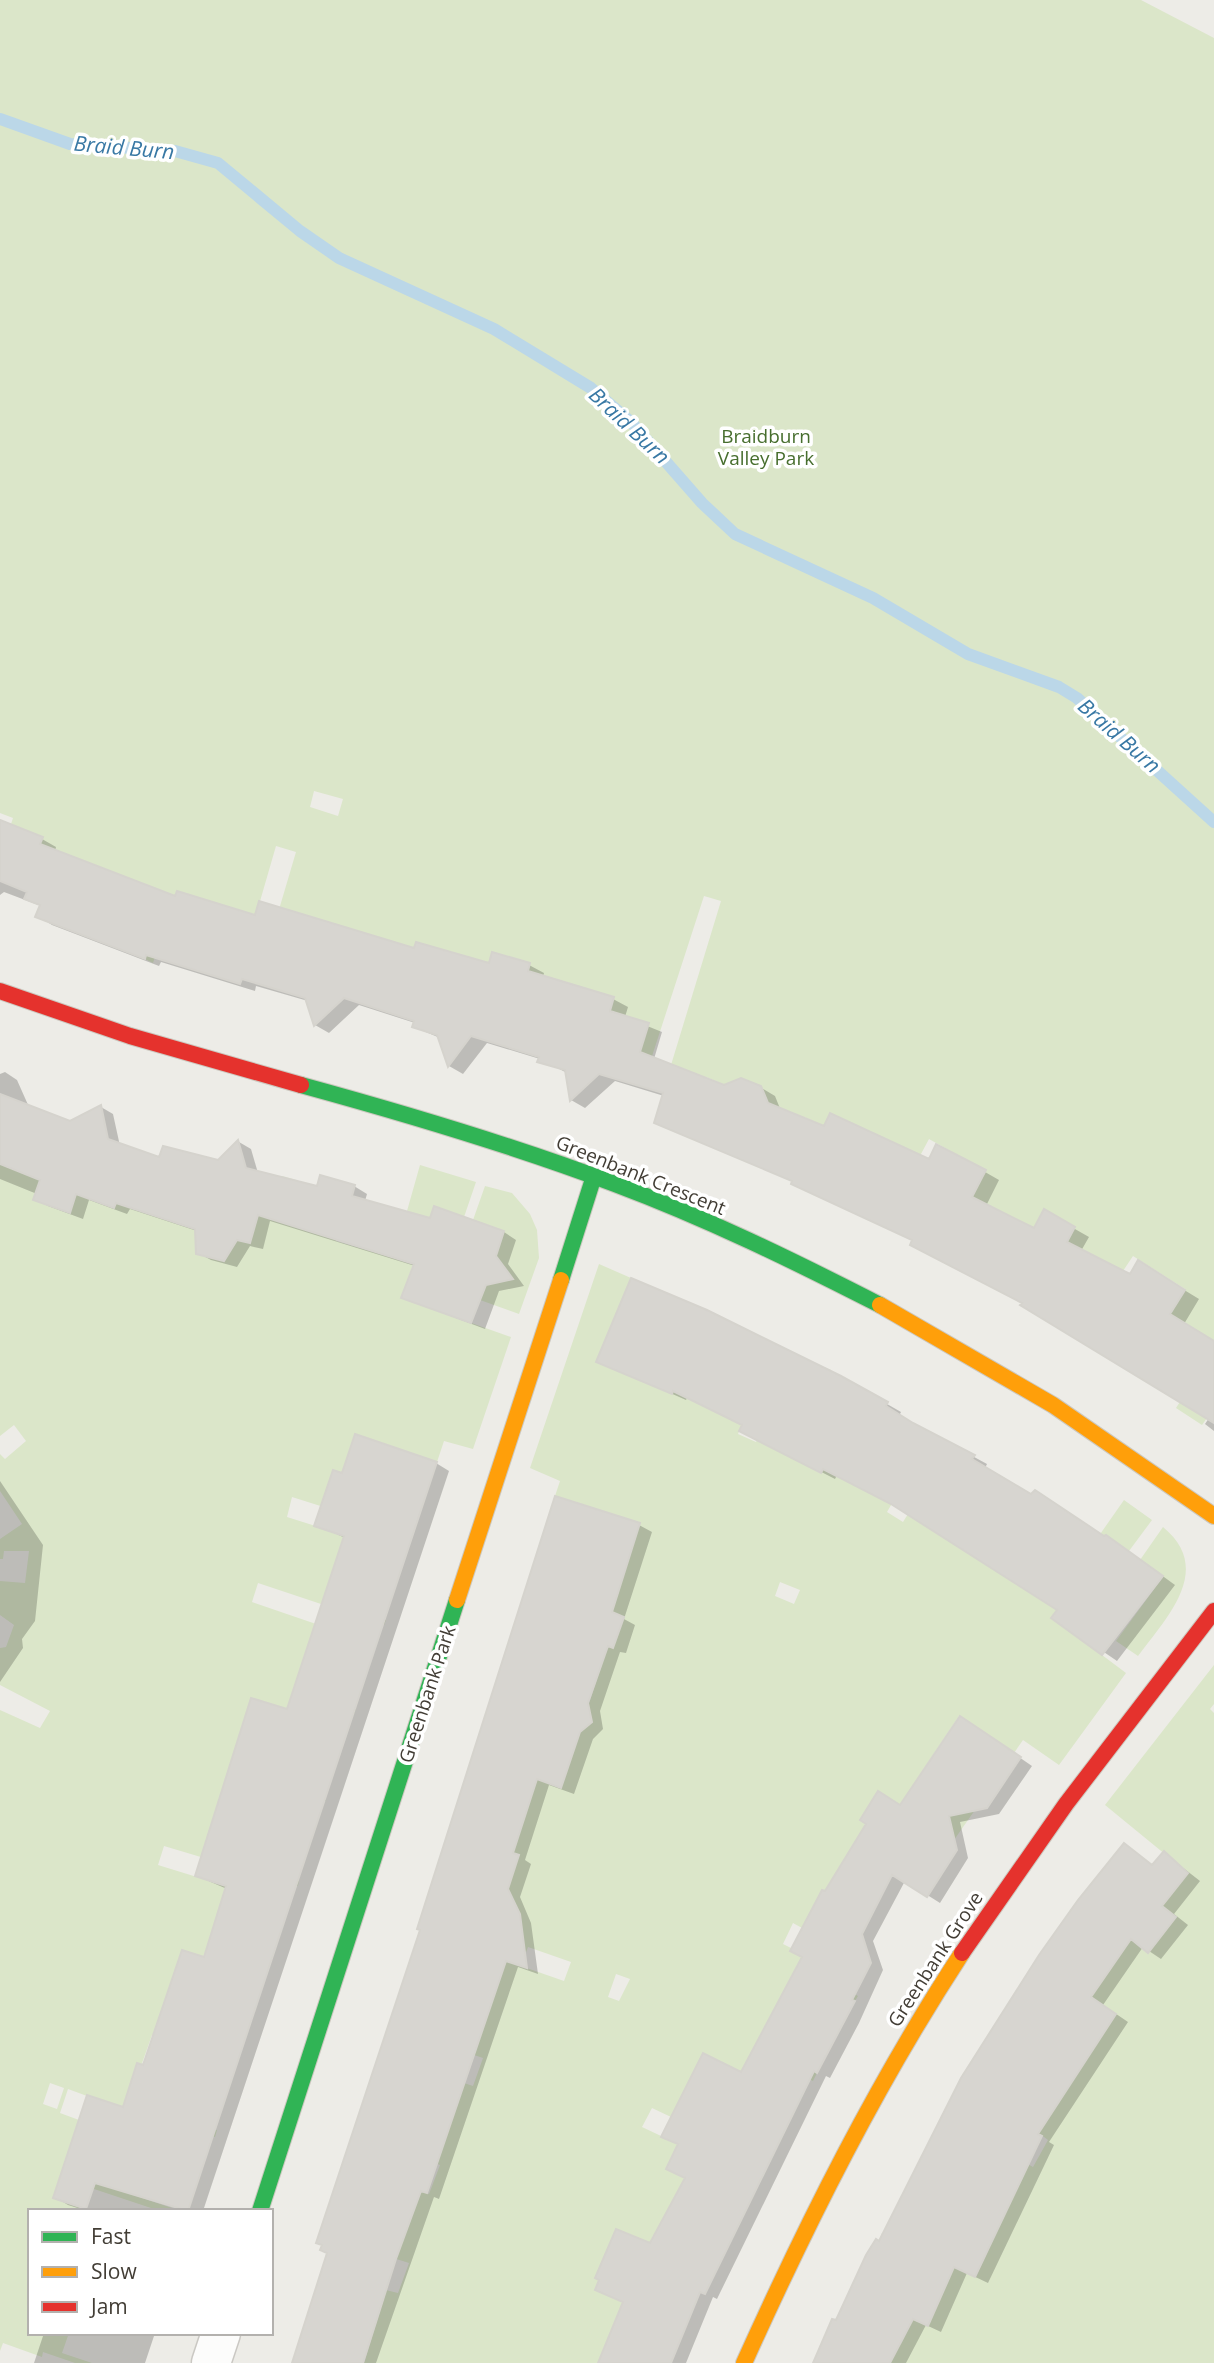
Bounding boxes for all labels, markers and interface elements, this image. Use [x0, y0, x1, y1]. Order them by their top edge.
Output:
water label: Braid Burn [73, 129, 175, 165]
water label: Braid Burn [583, 381, 676, 470]
park label: Braidburn Valley Park [718, 423, 814, 471]
water label: Braid Burn [1072, 692, 1167, 779]
street label: Greenbank Crescent [552, 1129, 730, 1221]
street label: Greenbank Park [393, 1622, 461, 1766]
street label: Greenbank Grove [881, 1886, 989, 2032]
legend [28, 2209, 273, 2335]
text: Fast [91, 2222, 131, 2250]
text: Slow [91, 2257, 137, 2285]
text: Jam [89, 2292, 128, 2320]

